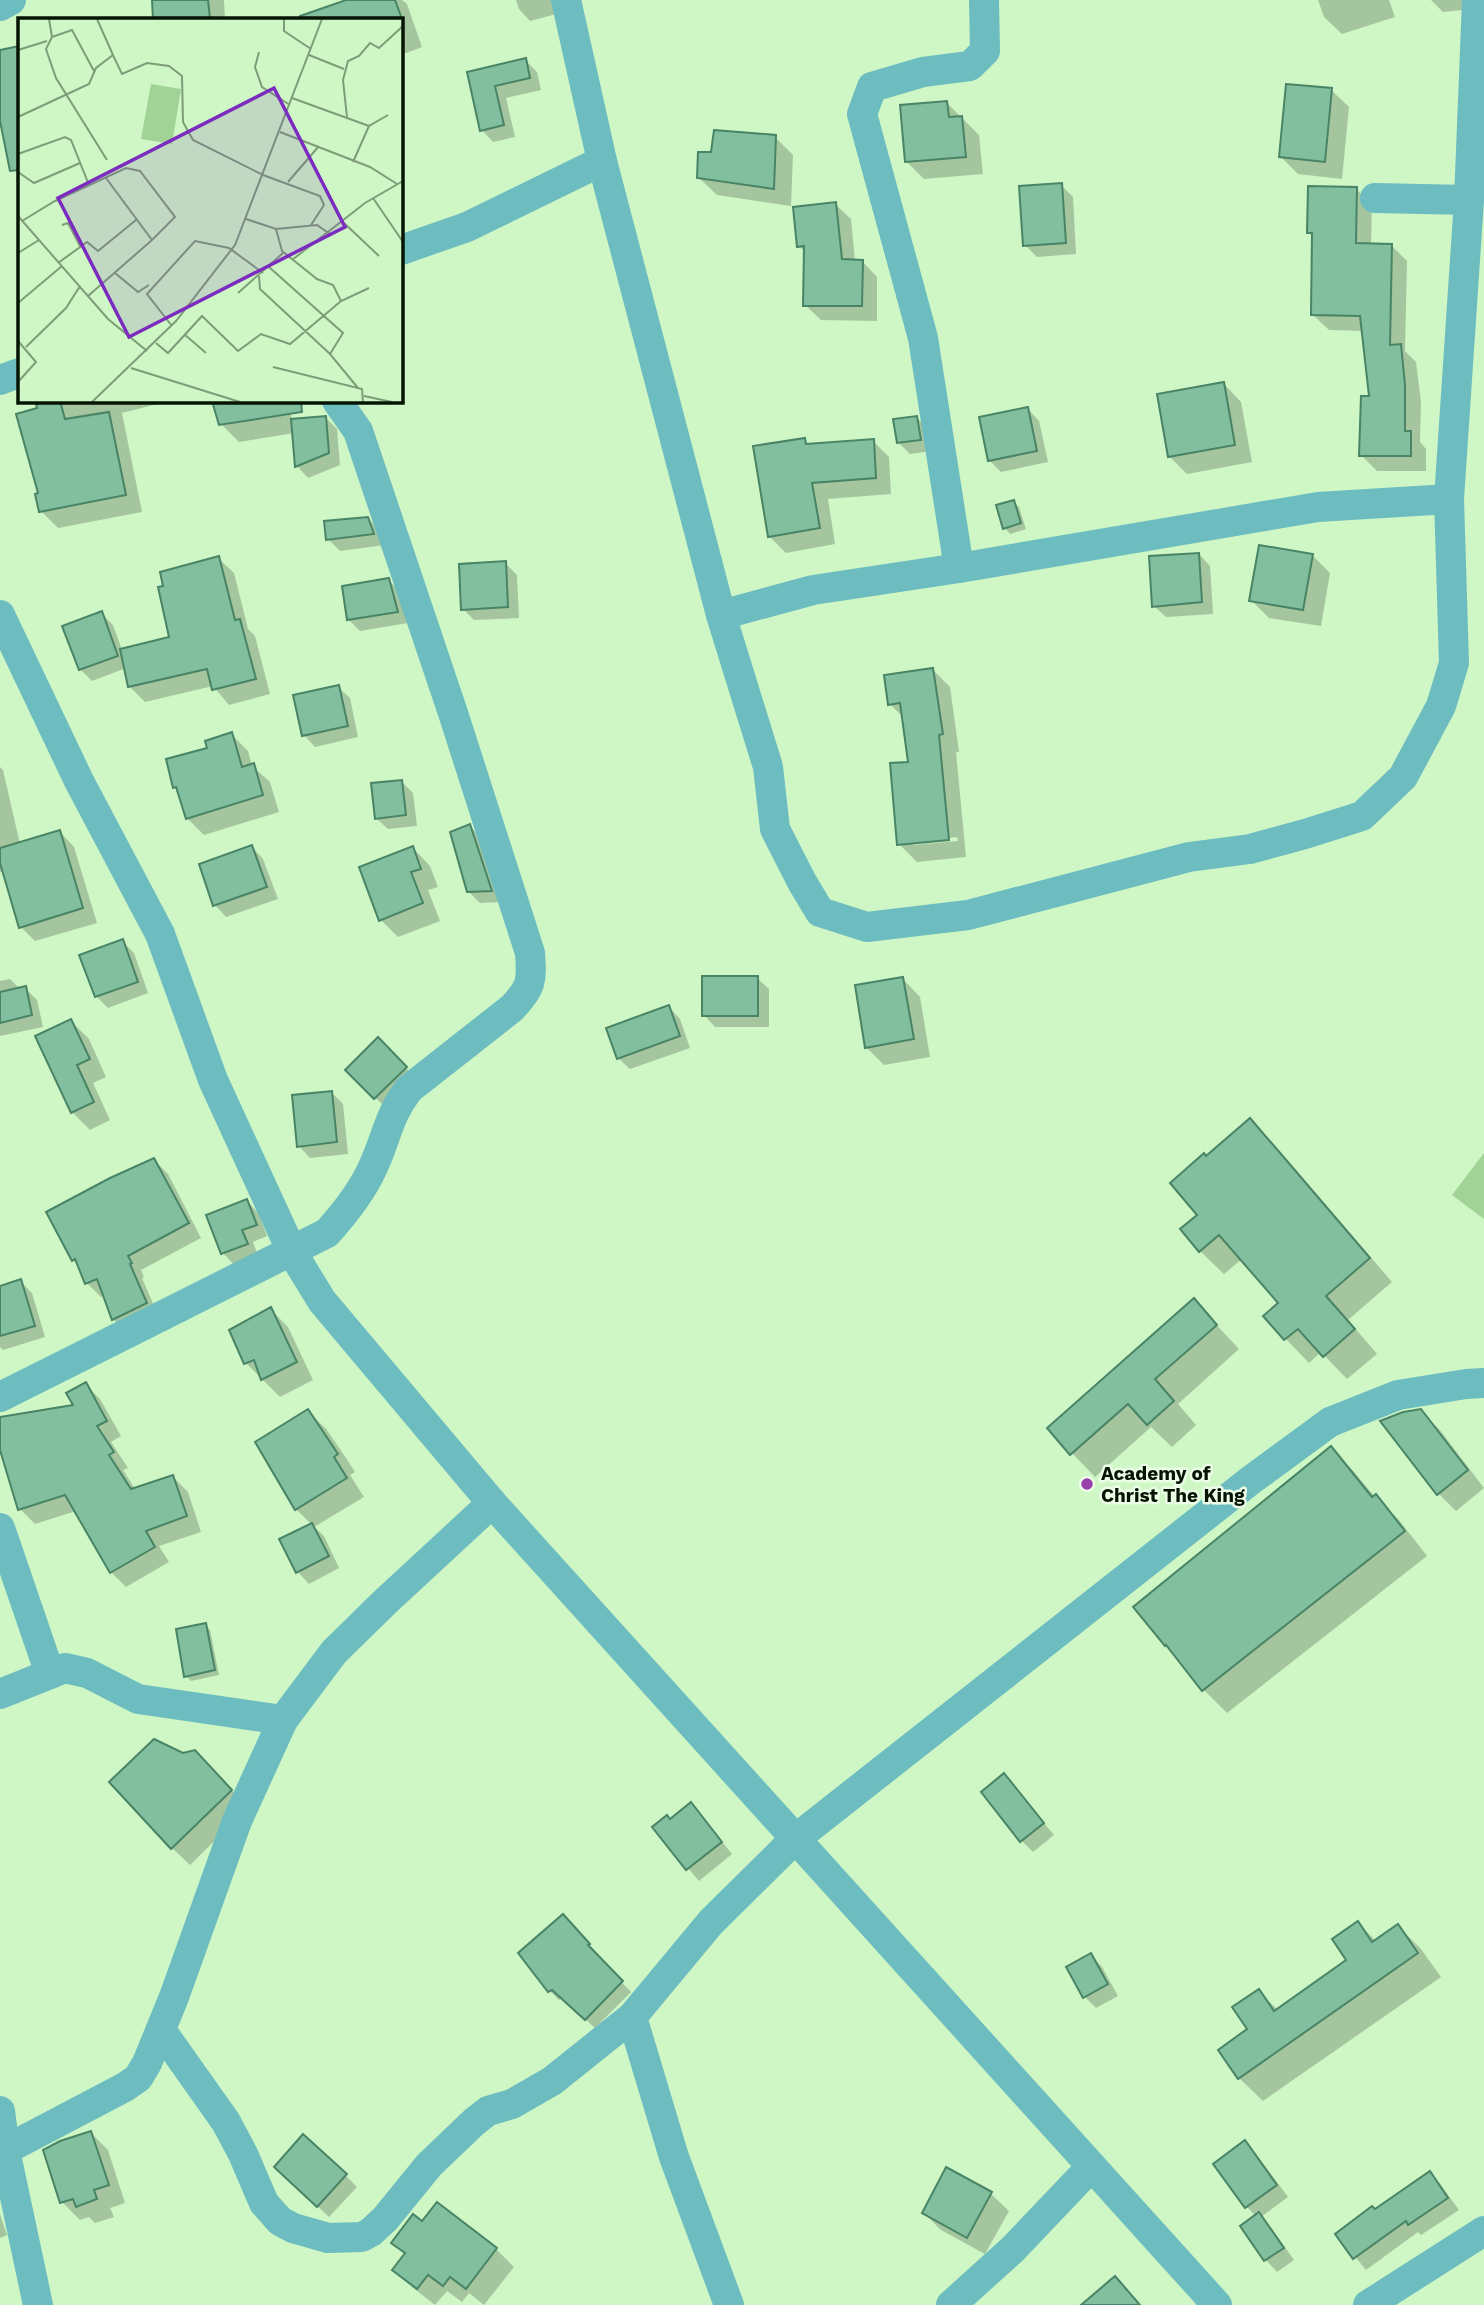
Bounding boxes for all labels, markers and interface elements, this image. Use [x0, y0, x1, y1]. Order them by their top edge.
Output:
inset map [18, 18, 402, 402]
place label: Academy of Christ The King [1101, 1462, 1245, 1507]
marker: Academy of Christ The King [1079, 1476, 1095, 1492]

